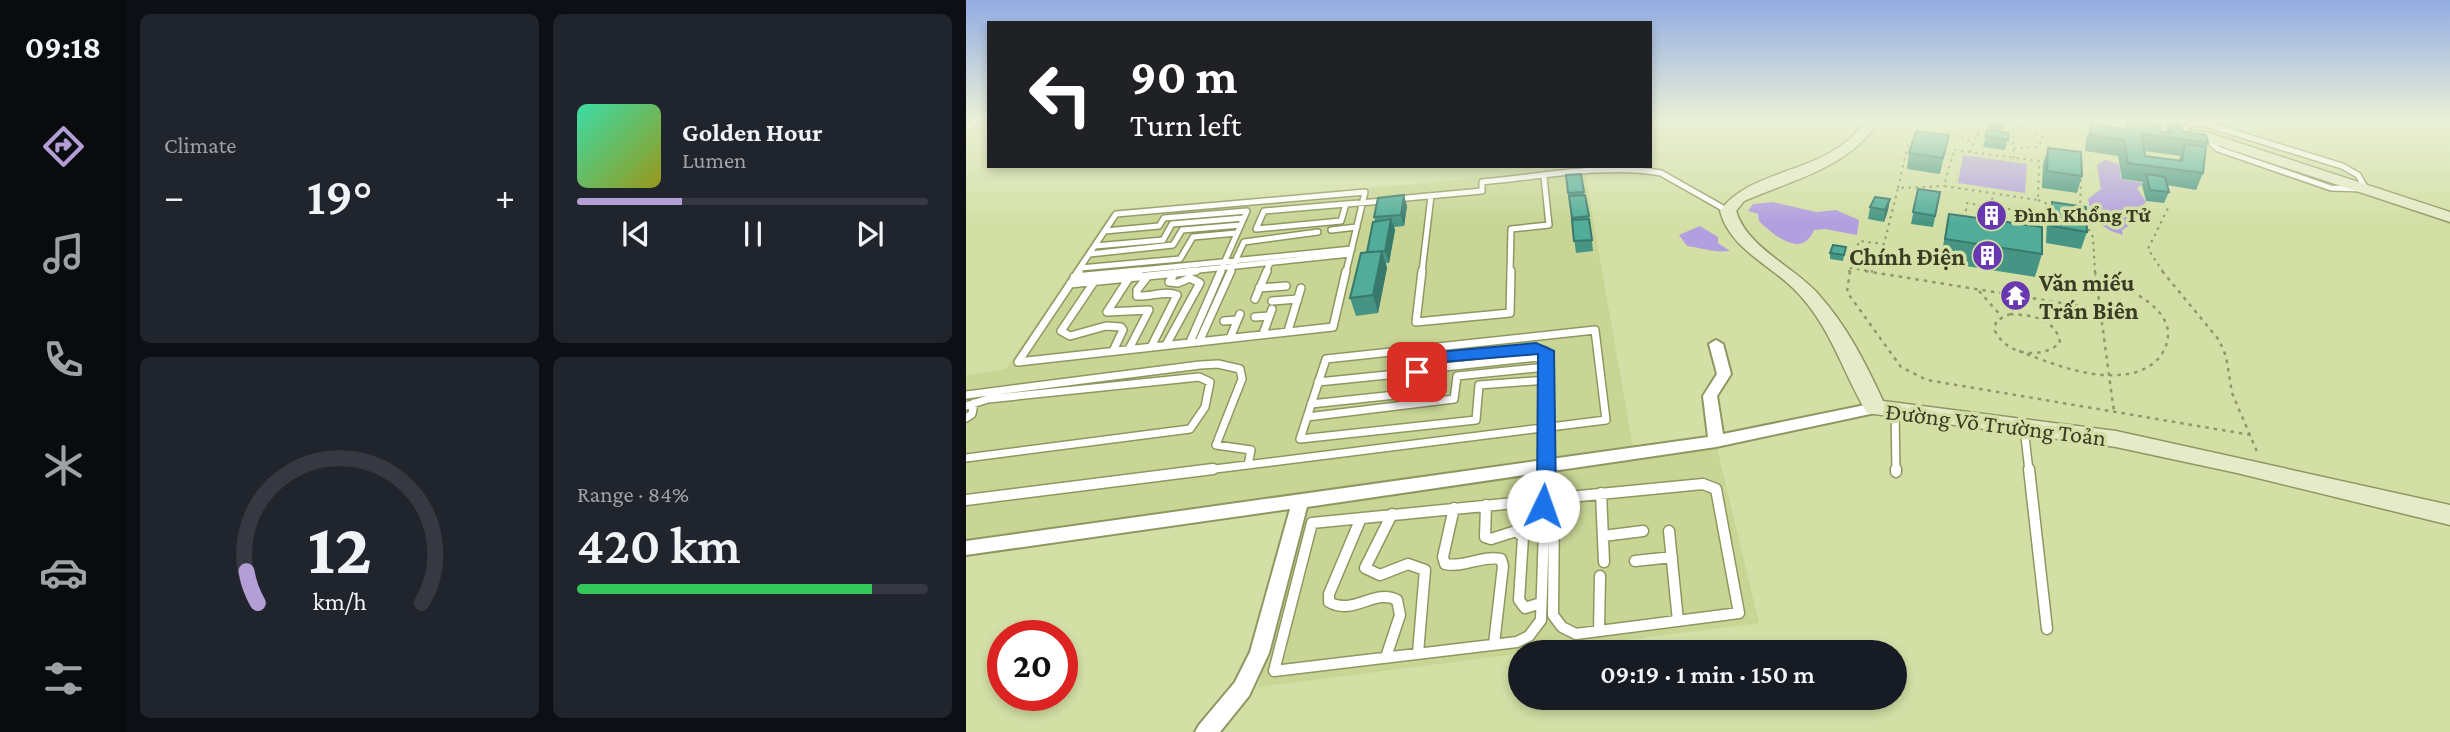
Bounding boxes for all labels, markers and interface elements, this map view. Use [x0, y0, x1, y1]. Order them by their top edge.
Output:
text: 09:18 [25, 29, 101, 65]
icon: left [1015, 49, 1106, 140]
text: 90 m [1130, 49, 1237, 104]
text: Turn left [1130, 107, 1241, 143]
text: Golden Hour [682, 118, 823, 147]
icon: directions [39, 122, 88, 171]
text: Climate [164, 132, 236, 158]
text: Lumen [682, 147, 746, 173]
text: 19° [307, 167, 372, 225]
text: − [164, 175, 184, 217]
text: + [495, 175, 515, 217]
building icon: Đình Khổng Tử [1974, 198, 2008, 232]
place label: Đình Khổng Tử [2014, 203, 2151, 227]
icon: previous [617, 215, 655, 253]
icon: pause [734, 215, 772, 253]
icon: next [851, 215, 889, 253]
icon: music [39, 229, 88, 278]
building icon: Chính Điện [1971, 239, 2005, 273]
place label: Chính Điện [1849, 243, 1965, 270]
place label: Văn miếu Trấn Biên [2038, 269, 2139, 324]
temple icon: Văn miếu Trấn Biên [1999, 279, 2033, 313]
icon: phone [39, 335, 88, 384]
pin [1387, 342, 1447, 402]
icon: arrive [1398, 353, 1436, 391]
street label: Đường Võ Trường Toản [1884, 397, 2108, 451]
icon: climate [39, 441, 88, 490]
position arrow [1506, 469, 1580, 543]
text: Range · 84% [577, 481, 689, 507]
text: 12 [307, 509, 372, 590]
text: 420 km [577, 516, 741, 574]
icon: car [39, 548, 88, 597]
text: km/h [313, 588, 366, 615]
speed limit sign: 20 [987, 620, 1078, 711]
icon: filters [39, 654, 88, 703]
text: 09:19 · 1 min · 150 m [1600, 660, 1815, 689]

